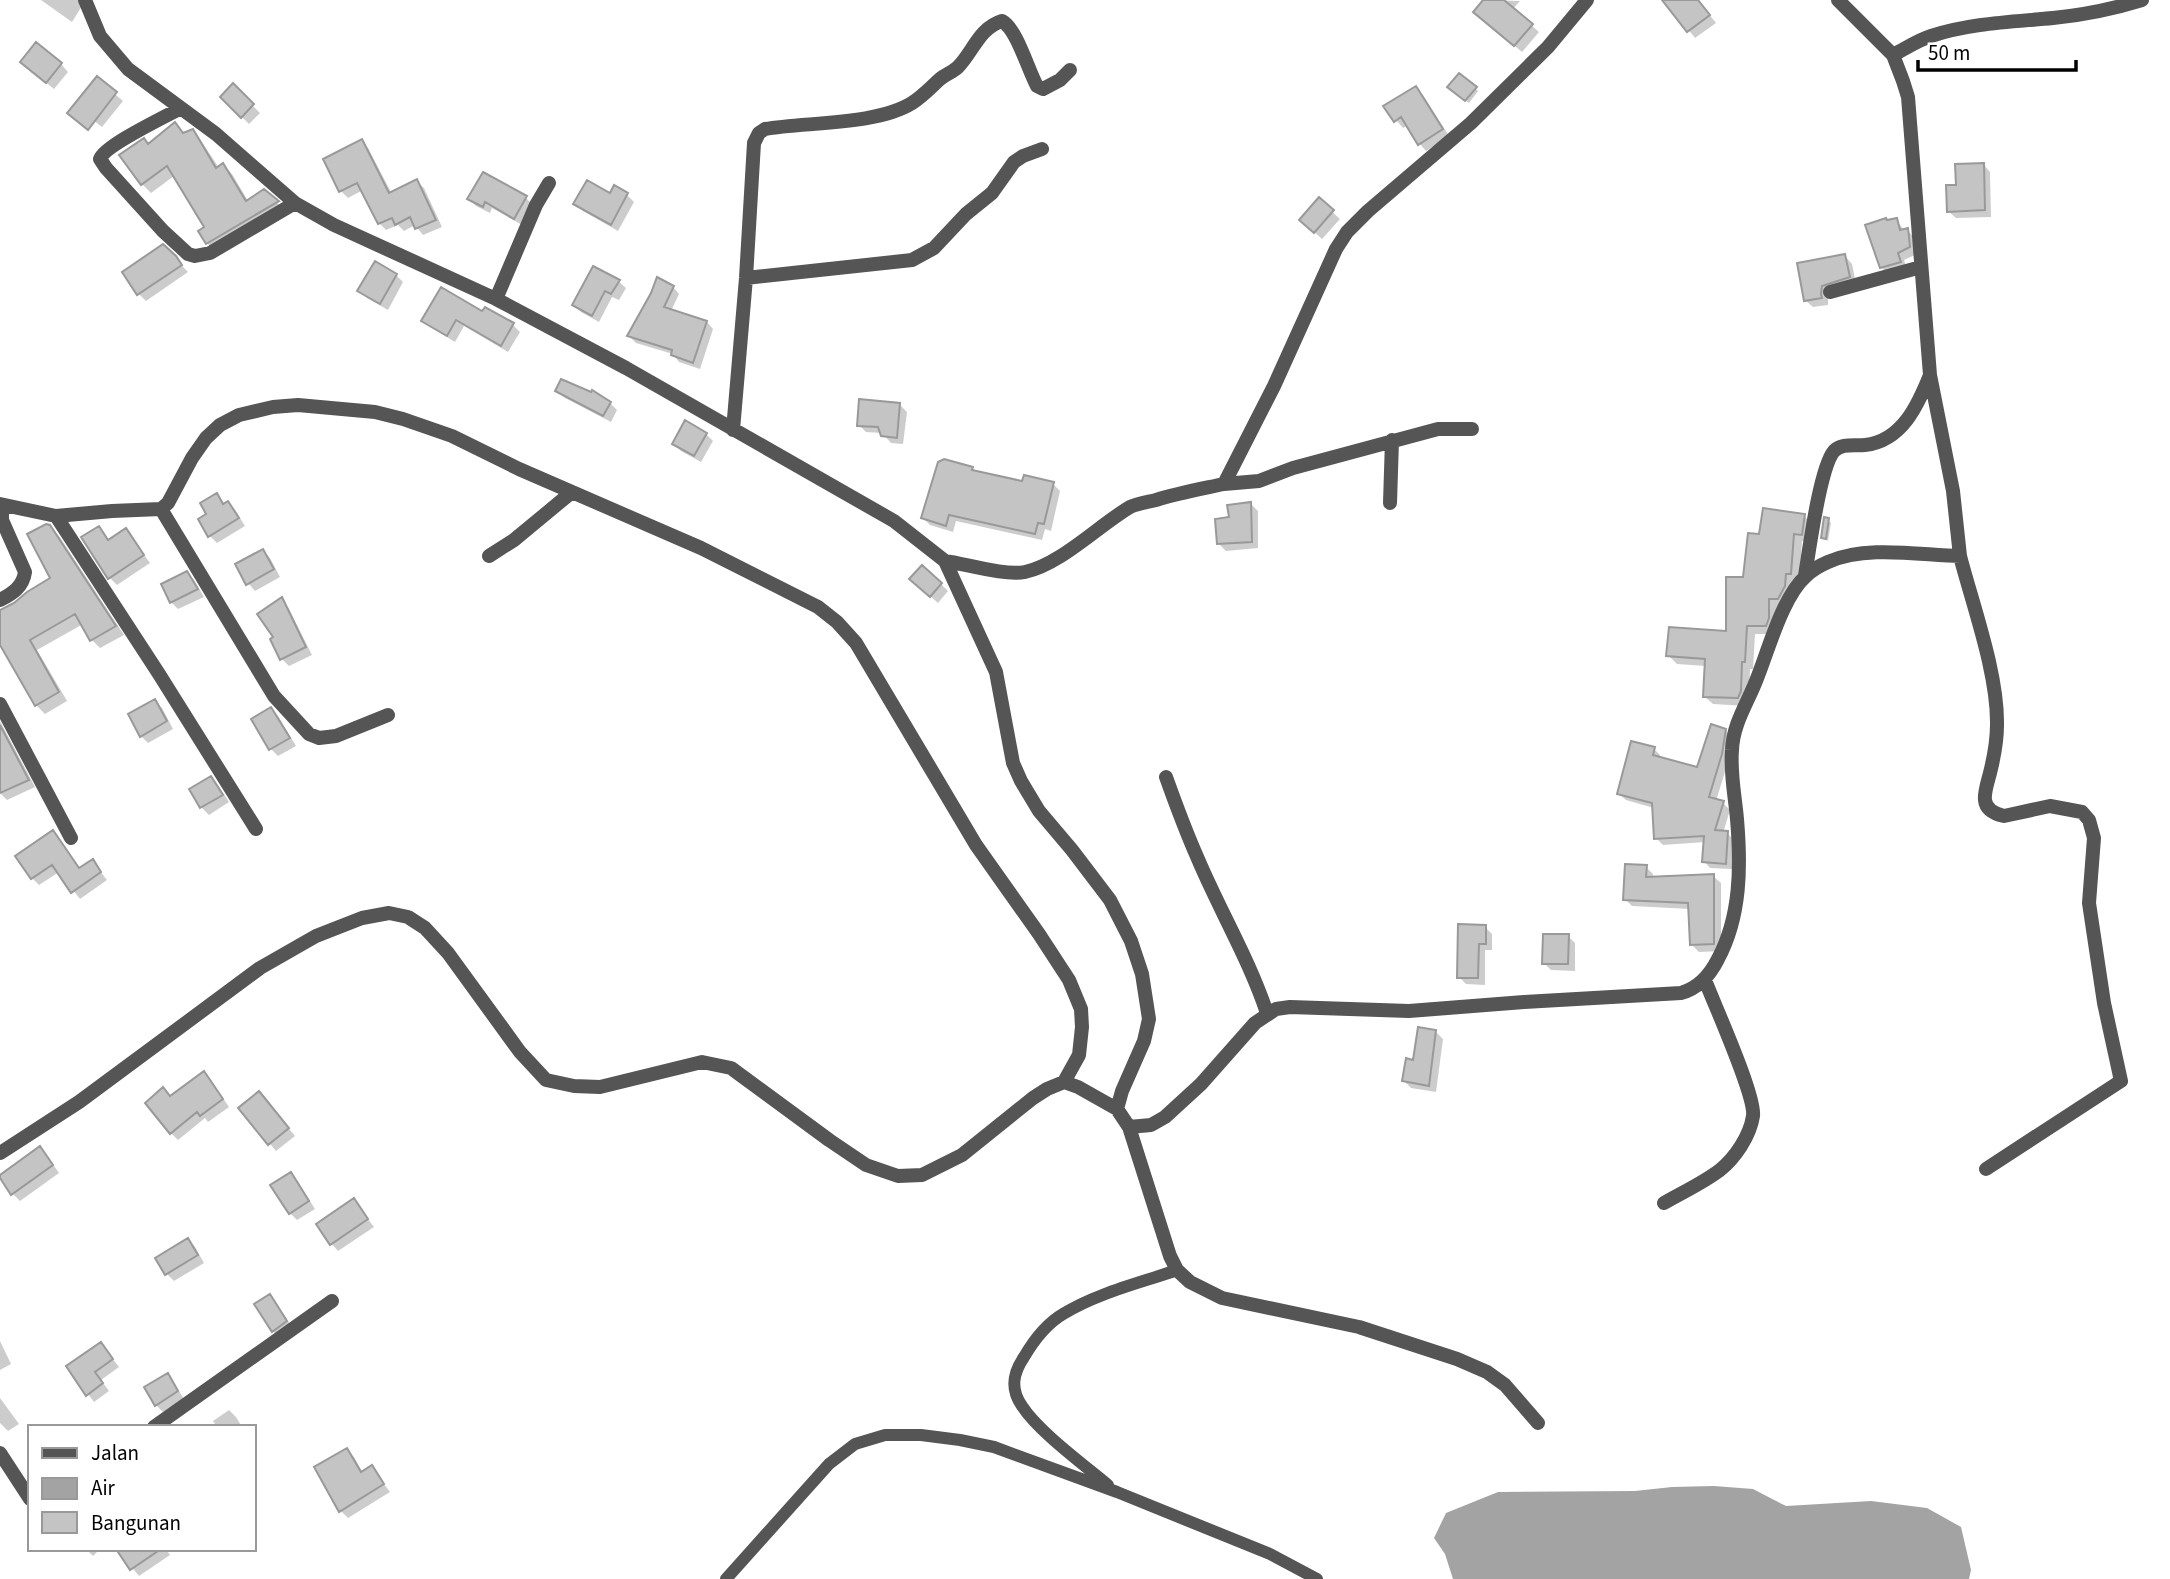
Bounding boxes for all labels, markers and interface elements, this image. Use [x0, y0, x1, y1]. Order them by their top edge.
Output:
scale bar [1918, 28, 2076, 72]
text: 50 m [1928, 38, 1970, 68]
legend [28, 1425, 256, 1551]
text: Jalan [91, 1438, 139, 1468]
text: Air [91, 1473, 116, 1503]
text: Bangunan [91, 1508, 181, 1538]

